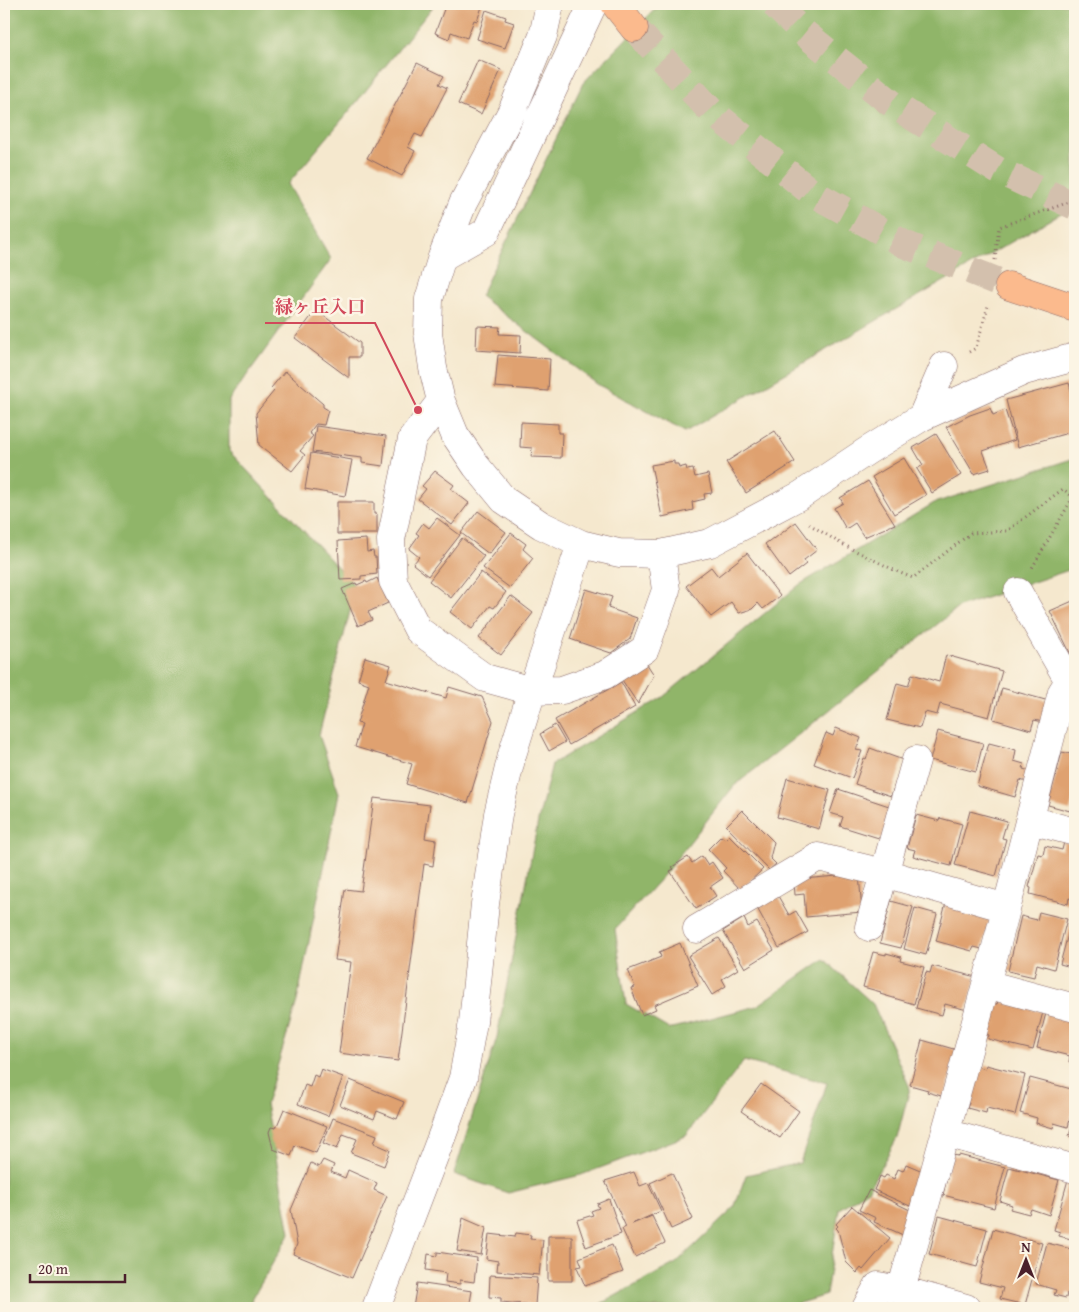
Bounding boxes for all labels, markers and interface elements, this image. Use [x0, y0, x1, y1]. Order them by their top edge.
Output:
callout: 緑ヶ丘入口 [265, 290, 375, 323]
text: 緑ヶ丘入口 [275, 293, 365, 320]
north arrow [1002, 1234, 1052, 1284]
text: N [1021, 1237, 1031, 1257]
scale bar [30, 1252, 125, 1284]
text: 20 m [38, 1258, 69, 1279]

